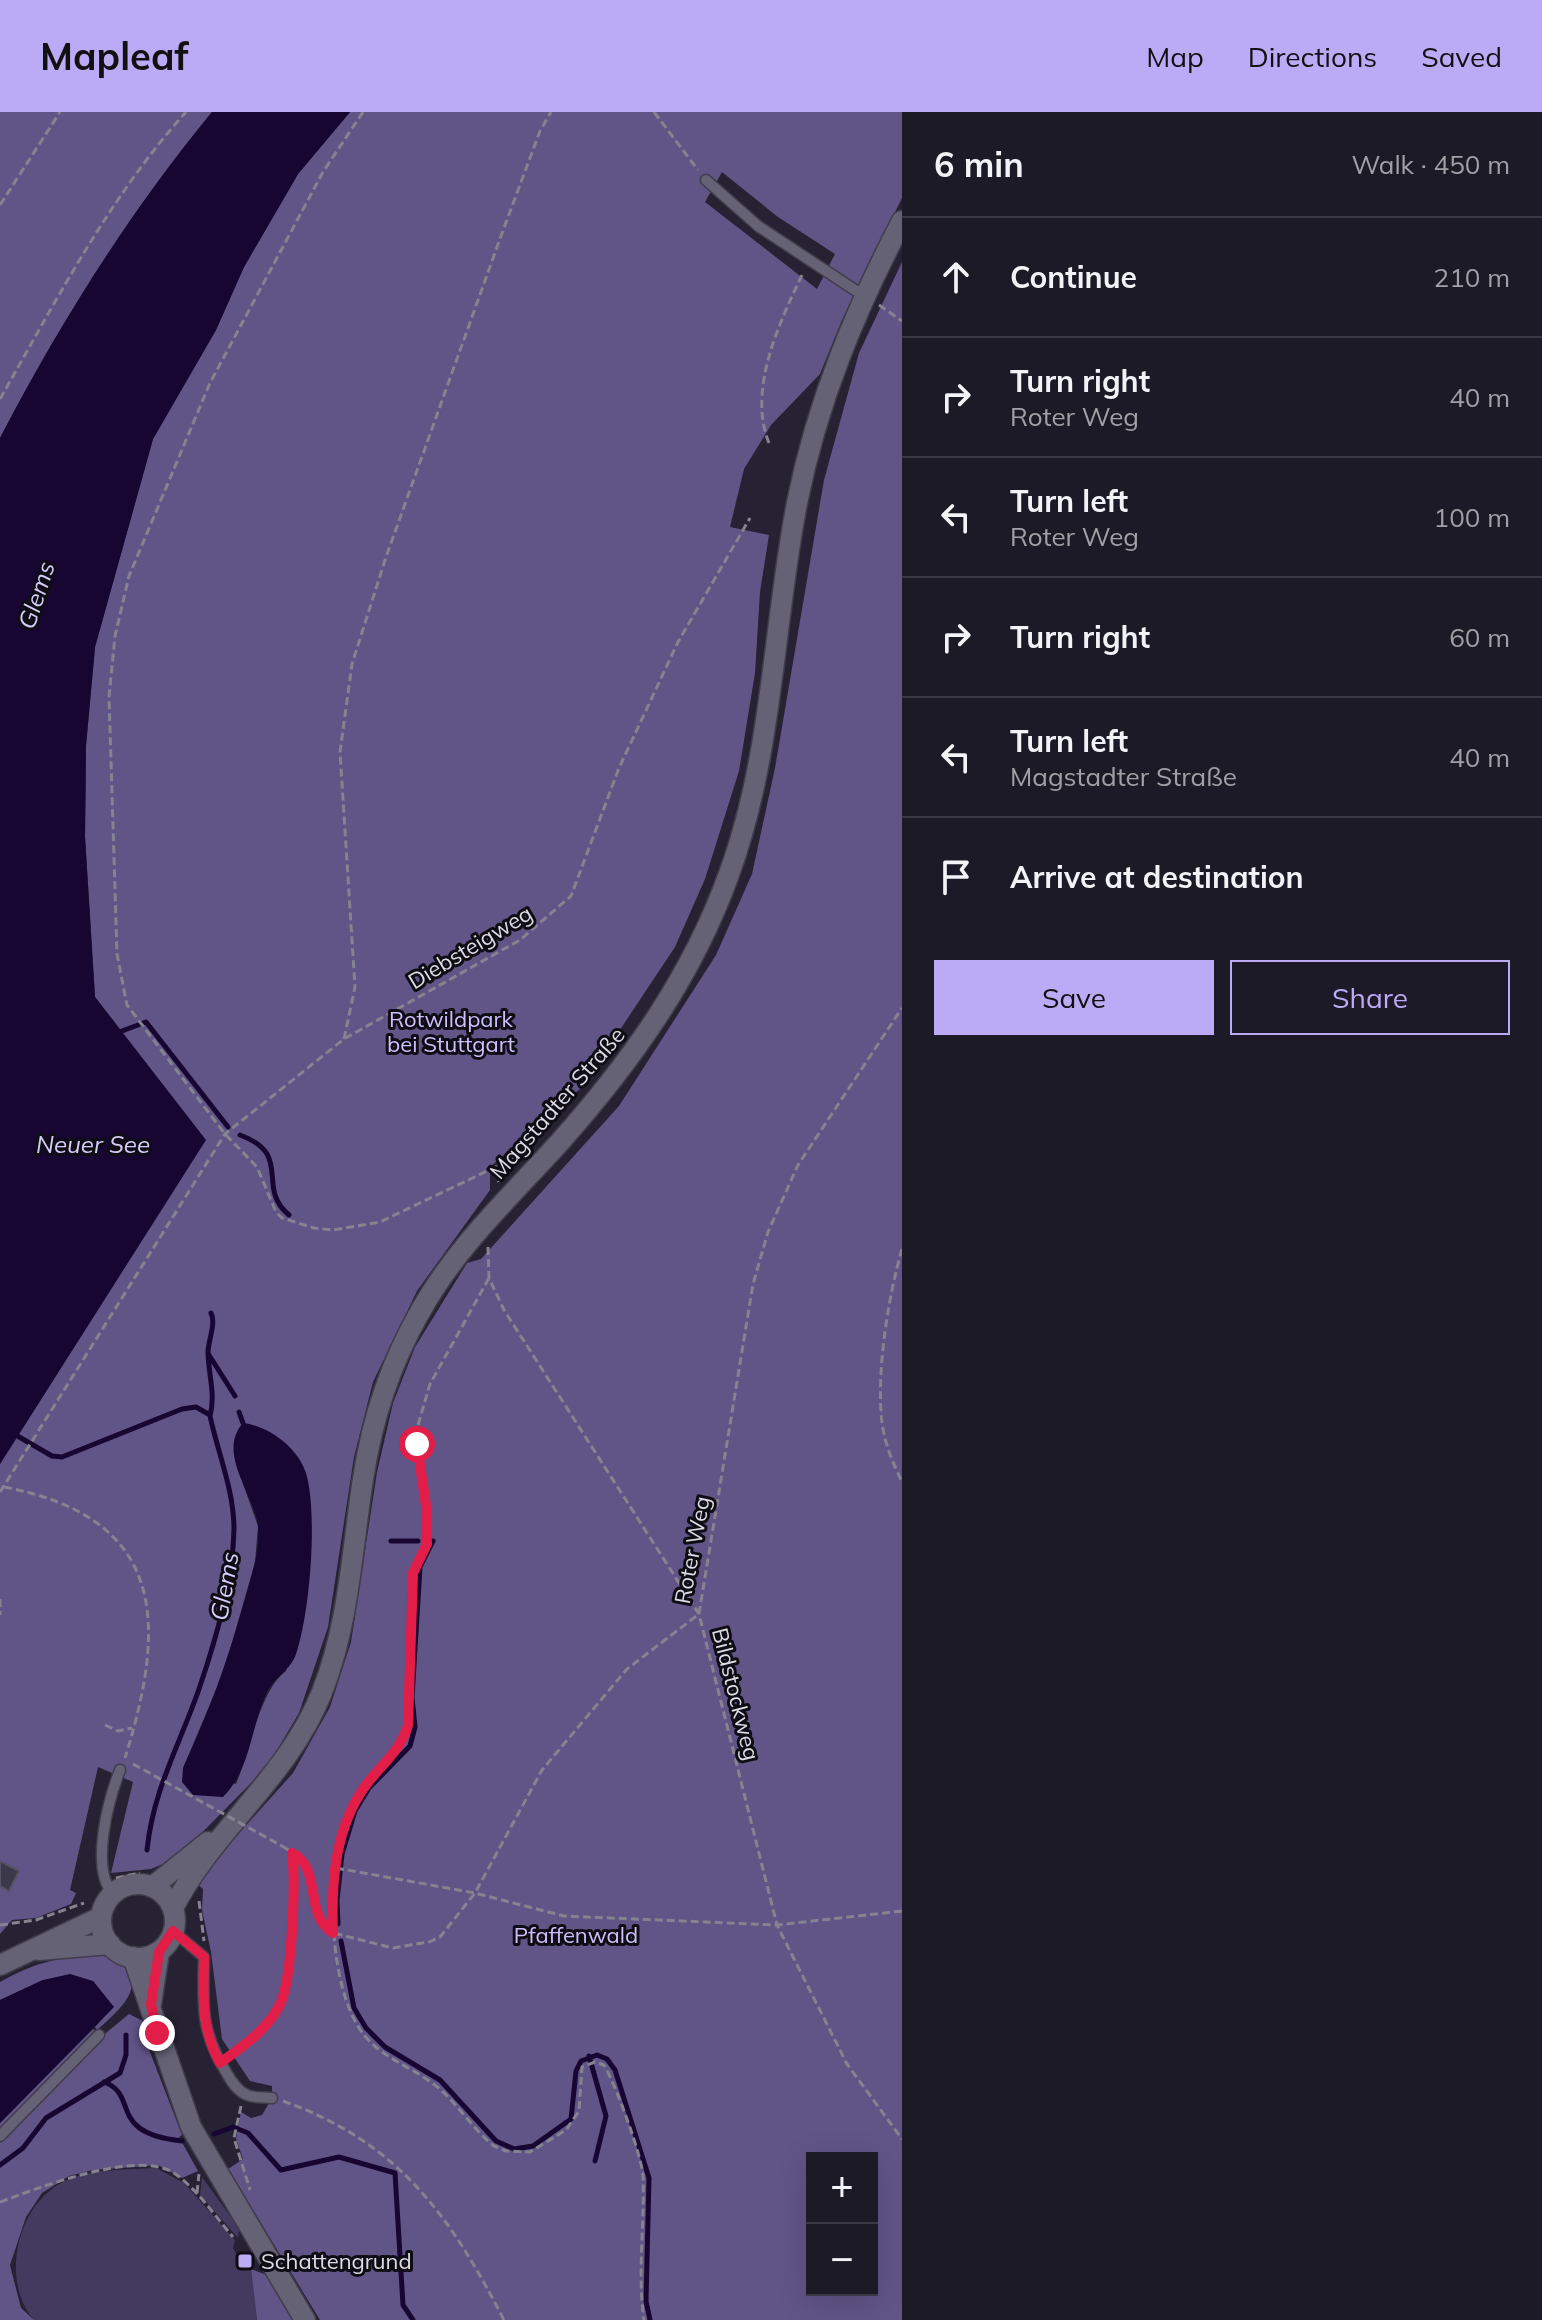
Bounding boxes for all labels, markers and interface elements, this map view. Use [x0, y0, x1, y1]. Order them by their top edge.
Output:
text: Mapleaf [40, 32, 188, 80]
text: Map [1146, 39, 1204, 74]
text: Directions [1248, 39, 1377, 74]
text: Saved [1421, 39, 1502, 74]
text: 6 min [934, 143, 1024, 186]
text: Walk · 450 m [1351, 148, 1510, 181]
icon: ahead [934, 255, 978, 299]
text: Continue [1010, 258, 1137, 296]
text: 210 m [1434, 261, 1510, 294]
text: Turn right [1010, 362, 1150, 400]
icon: right [934, 375, 978, 419]
text: 40 m [1449, 381, 1510, 414]
text: Roter Weg [1010, 400, 1139, 433]
text: Turn left [1010, 482, 1128, 520]
icon: left [934, 495, 978, 539]
text: 100 m [1434, 501, 1510, 534]
text: Roter Weg [1010, 520, 1139, 553]
water label: Glems [11, 557, 61, 633]
icon: right [934, 615, 978, 659]
text: Turn right [1010, 618, 1150, 656]
text: 60 m [1449, 621, 1510, 654]
text: Turn left [1010, 722, 1128, 760]
icon: left [934, 735, 978, 779]
text: 40 m [1449, 741, 1510, 774]
text: Magstadter Straße [1010, 760, 1237, 793]
icon: arrive [934, 855, 978, 899]
text: Arrive at destination [1010, 858, 1304, 896]
street label: Diebsteigweg [403, 899, 537, 995]
button: Save [934, 960, 1214, 1035]
button: Share [1230, 960, 1510, 1035]
park label: Rotwildpark bei Stuttgart [387, 1005, 515, 1058]
street label: Magstadter Straße [483, 1021, 631, 1185]
water label: Neuer See [36, 1129, 150, 1159]
route start [399, 1426, 435, 1462]
street label: Roter Weg [668, 1494, 716, 1606]
water label: Glems [203, 1549, 245, 1623]
street label: Bildstockweg [706, 1625, 766, 1763]
park label: Pfaffenwald [514, 1921, 638, 1949]
route end [139, 2015, 175, 2051]
map controls [806, 2152, 878, 2296]
button: + [806, 2152, 878, 2224]
button: − [806, 2224, 878, 2296]
place label: Schattengrund [261, 2247, 412, 2275]
marker: Schattengrund [236, 2252, 254, 2270]

